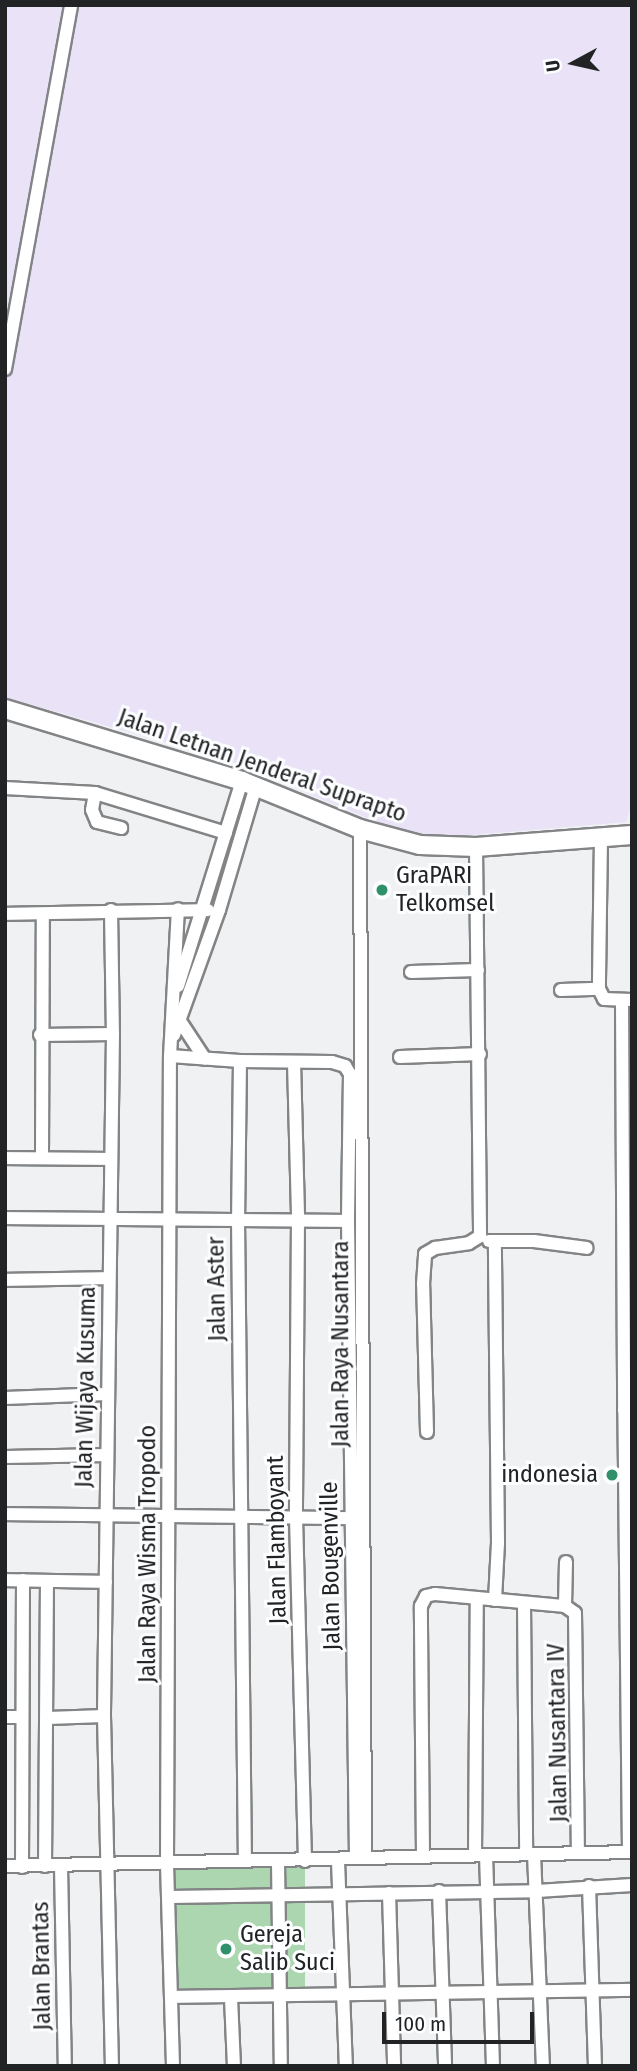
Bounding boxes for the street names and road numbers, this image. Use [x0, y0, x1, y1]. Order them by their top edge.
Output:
street label: Jalan Letnan Jenderal Suprapto [114, 703, 410, 829]
street label: Jalan Aster [202, 1236, 232, 1342]
street label: Jalan Raya Nusantara [327, 1241, 355, 1447]
street label: Jalan Wijaya Kusuma [70, 1286, 102, 1488]
street label: Jalan Raya Wisma Tropodo [134, 1425, 162, 1683]
street label: Jalan Flamboyant [261, 1455, 293, 1625]
street label: Jalan Bougenville [315, 1481, 347, 1651]
street label: Jalan Nusantara IV [542, 1643, 574, 1823]
street label: Jalan Brantas [26, 1901, 58, 2031]

